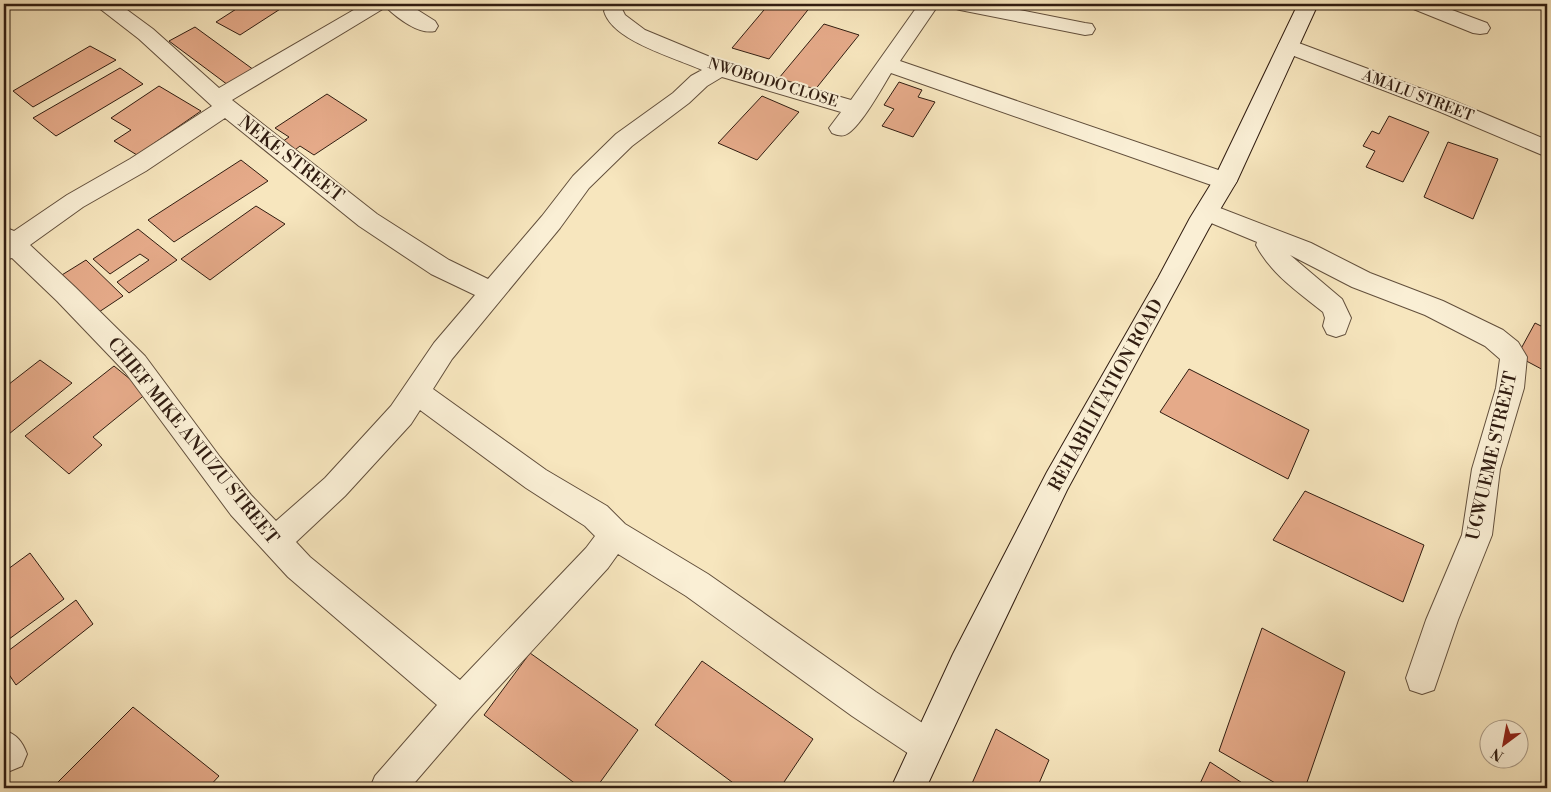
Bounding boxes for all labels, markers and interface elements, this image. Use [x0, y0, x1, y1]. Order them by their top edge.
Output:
street label: NWOBODO CLOSE [706, 54, 840, 112]
street label: AMALU STREET [1359, 66, 1477, 126]
street label: NEKE STREET [234, 111, 349, 208]
street label: REHABILITATION ROAD [1044, 295, 1168, 495]
street label: CHIEF MIKE ANIUZU STREET [102, 333, 284, 549]
street label: UGWUEME STREET [1461, 369, 1523, 543]
north arrow [1478, 720, 1528, 770]
text: N [1488, 744, 1507, 765]

